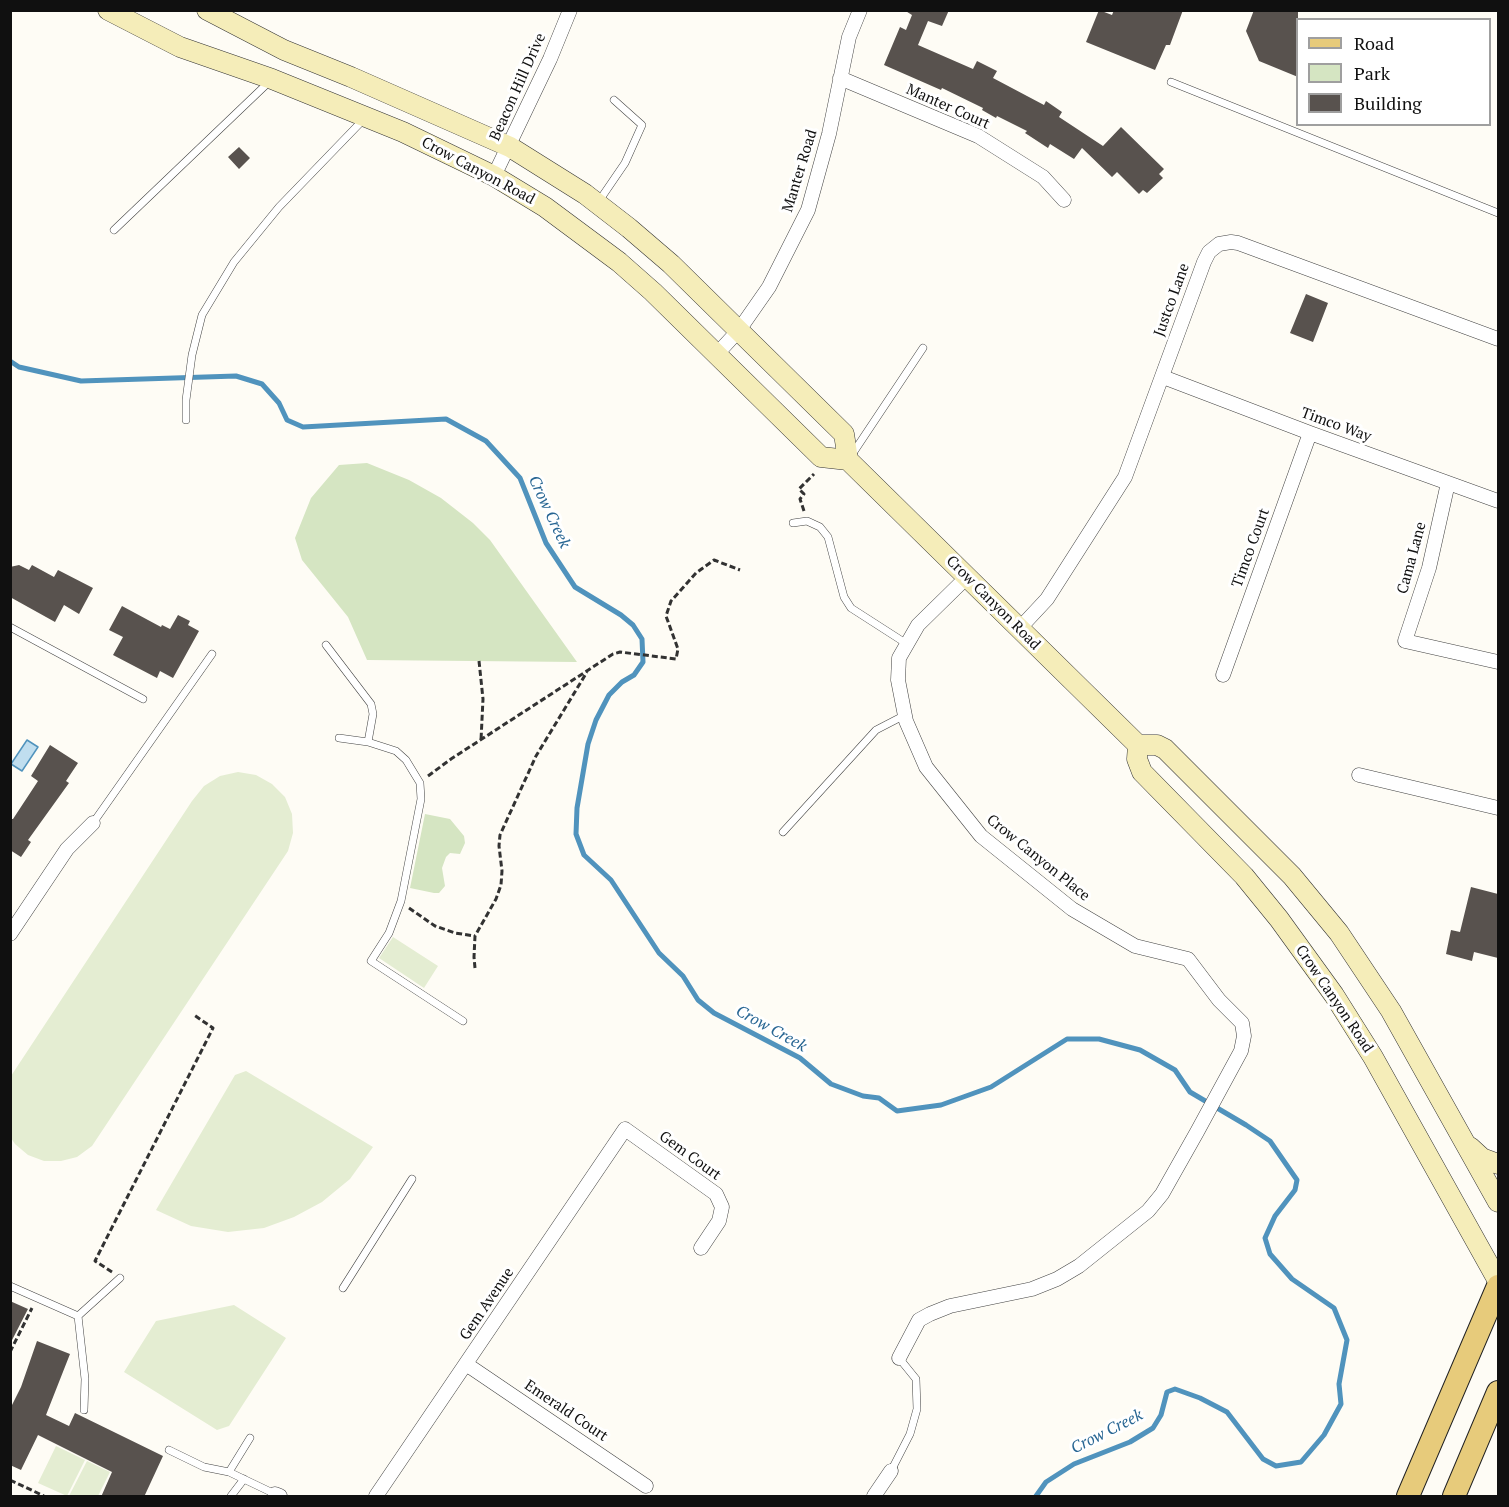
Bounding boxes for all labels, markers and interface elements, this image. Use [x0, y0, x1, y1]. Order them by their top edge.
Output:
legend [1296, 18, 1491, 126]
street label: Beacon Hill Drive [486, 30, 550, 144]
text: Road [1354, 31, 1394, 55]
text: Park [1354, 61, 1390, 85]
street label: Manter Court [903, 81, 993, 133]
text: Building [1354, 91, 1422, 115]
street label: Manter Road [779, 128, 821, 214]
street label: Crow Canyon Road [418, 134, 538, 208]
street label: Justco Lane [1150, 261, 1194, 339]
street label: Timco Way [1298, 404, 1374, 446]
water label: Crow Creek [524, 473, 574, 551]
street label: Timco Court [1228, 506, 1274, 590]
street label: Cama Lane [1394, 520, 1430, 596]
street label: Crow Canyon Road [942, 552, 1044, 654]
street label: Crow Canyon Place [983, 811, 1093, 905]
street label: Crow Canyon Road [1291, 942, 1377, 1056]
water label: Crow Creek [732, 1002, 810, 1056]
street label: Gem Court [656, 1128, 724, 1184]
street label: Gem Avenue [456, 1264, 518, 1344]
street label: Emerald Court [521, 1377, 611, 1445]
water label: Crow Creek [1068, 1406, 1146, 1458]

